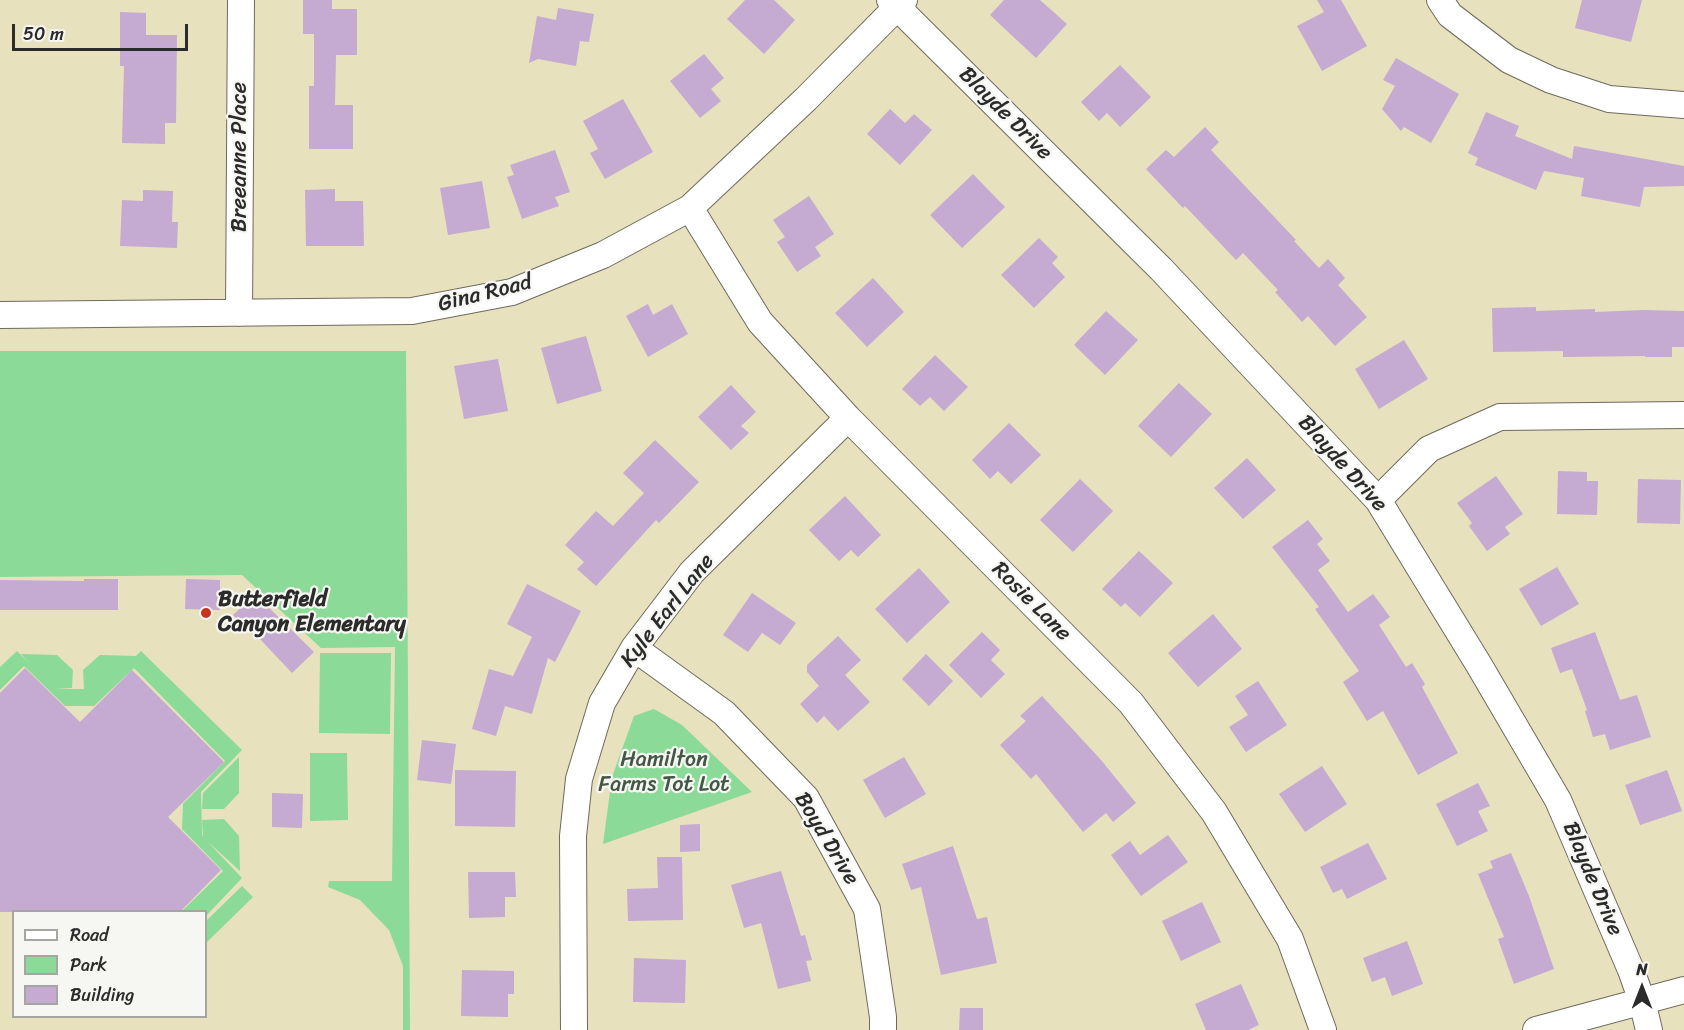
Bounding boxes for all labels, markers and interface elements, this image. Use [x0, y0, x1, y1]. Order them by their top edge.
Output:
scale bar [15, 12, 190, 50]
text: 50 m [23, 18, 64, 50]
street label: Blayde Drive [953, 62, 1057, 166]
street label: Breeanne Place [227, 82, 253, 232]
street label: Gina Road [435, 270, 535, 318]
street label: Blayde Drive [1292, 410, 1392, 518]
street label: Kyle Earl Lane [616, 549, 720, 673]
street label: Rosie Lane [986, 557, 1076, 647]
place label: Butterfield Canyon Elementary [218, 587, 406, 638]
marker: Butterfield Canyon Elementary [199, 606, 213, 620]
park label: Hamilton Farms Tot Lot [598, 747, 730, 798]
street label: Boyd Drive [788, 788, 864, 890]
street label: Blayde Drive [1556, 818, 1628, 940]
legend [12, 910, 207, 1018]
text: Road [70, 919, 109, 951]
text: Park [70, 949, 107, 981]
text: N [1636, 955, 1648, 984]
north arrow [1612, 958, 1672, 1018]
text: Building [70, 979, 134, 1011]

